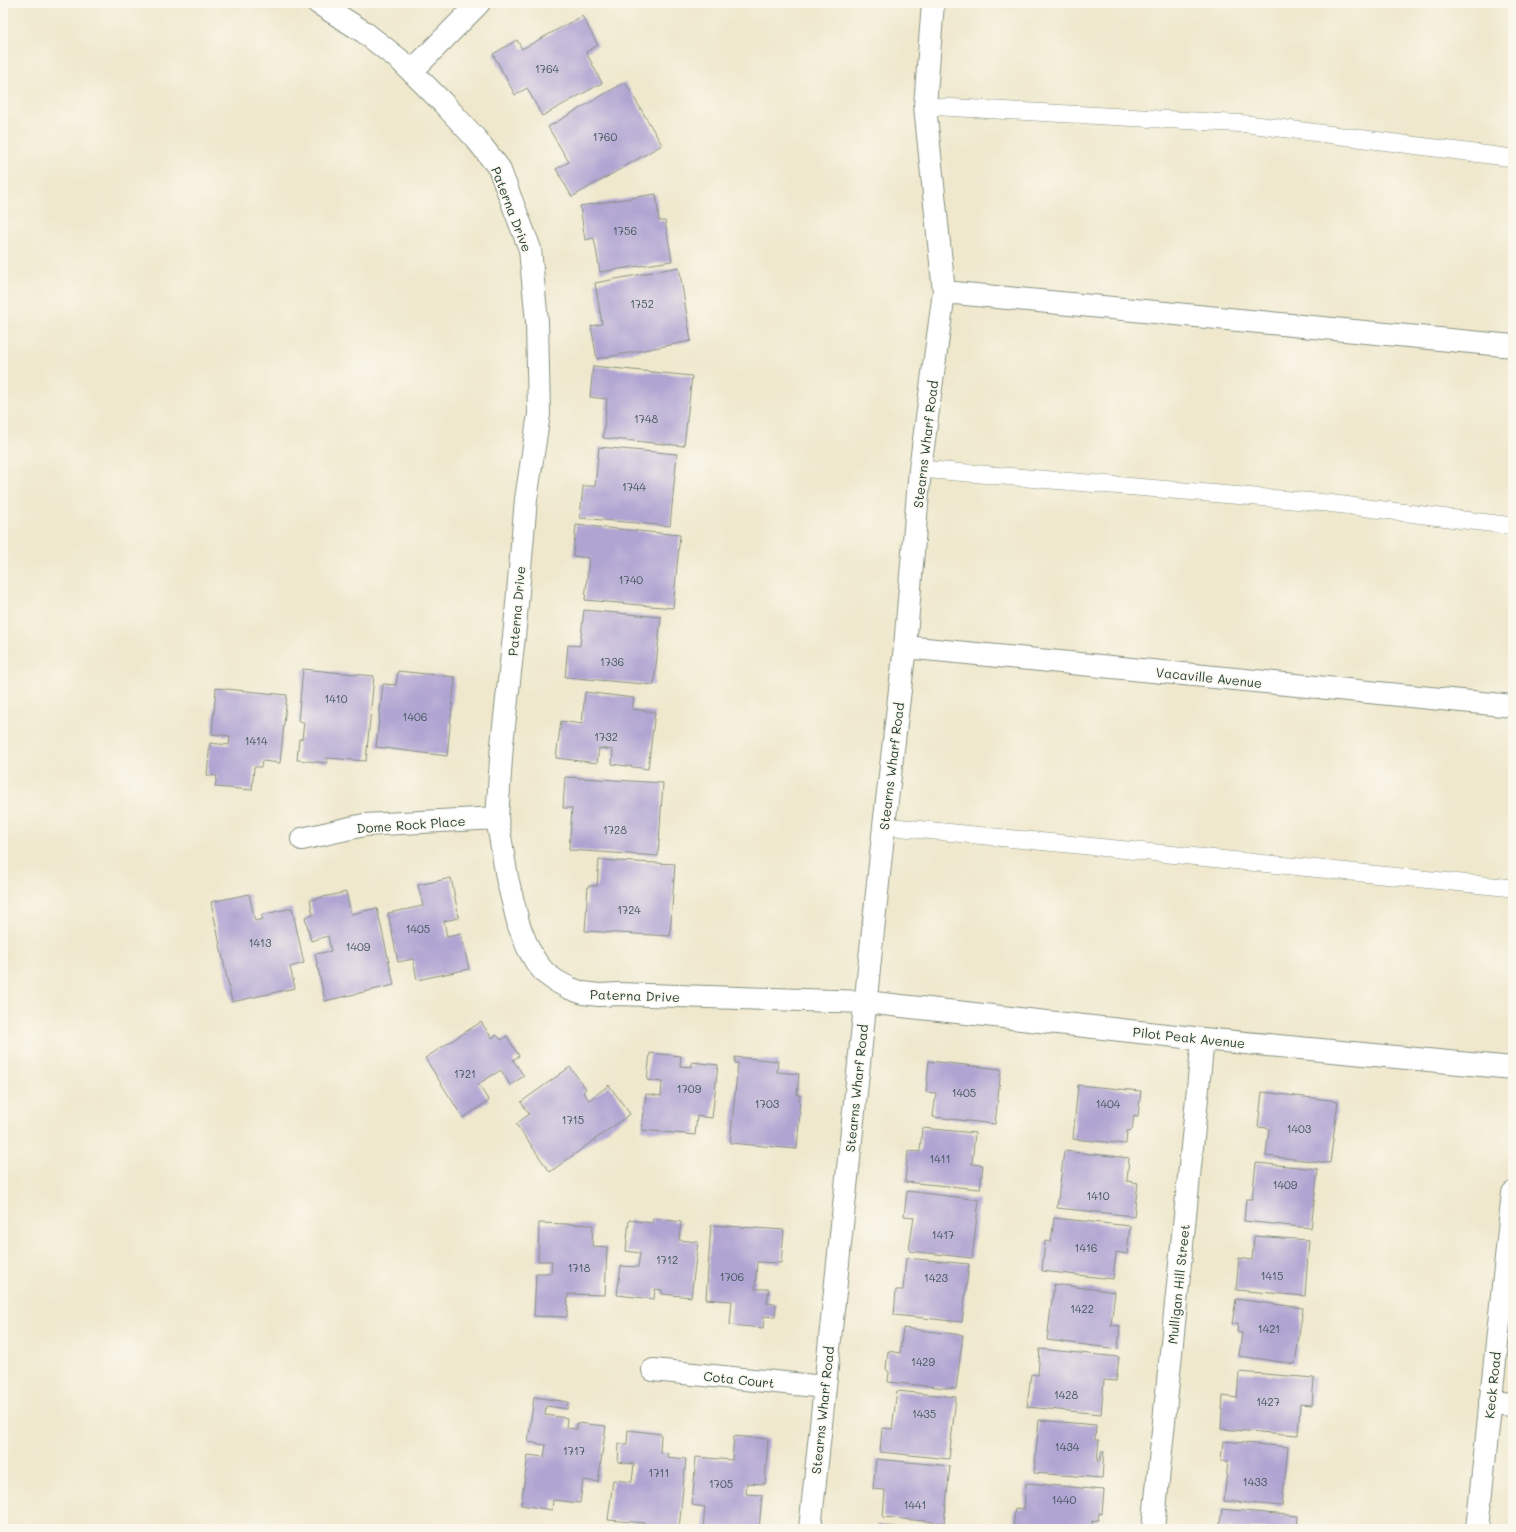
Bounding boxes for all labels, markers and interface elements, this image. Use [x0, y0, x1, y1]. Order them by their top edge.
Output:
house number: 1764 [535, 61, 560, 76]
house number: 1760 [593, 129, 617, 144]
street label: Paterna Drive [488, 164, 536, 254]
house number: 1756 [613, 223, 637, 238]
house number: 1752 [630, 296, 654, 311]
street label: Stearns Wharf Road [909, 379, 941, 509]
house number: 1748 [634, 411, 658, 426]
house number: 1744 [622, 479, 647, 494]
street label: Paterna Drive [504, 565, 528, 657]
house number: 1740 [619, 572, 643, 587]
house number: 1736 [600, 654, 624, 669]
street label: Vacaville Avenue [1155, 663, 1263, 691]
house number: 1410 [324, 691, 348, 706]
street label: Stearns Wharf Road [875, 701, 907, 831]
house number: 1406 [403, 709, 427, 724]
house number: 1732 [594, 729, 618, 744]
house number: 1414 [245, 733, 268, 748]
street label: Dome Rock Place [356, 812, 466, 836]
house number: 1728 [603, 822, 627, 837]
house number: 1724 [617, 902, 641, 917]
house number: 1405 [406, 921, 430, 936]
house number: 1413 [249, 935, 272, 950]
house number: 1409 [346, 939, 371, 954]
street label: Paterna Drive [590, 985, 680, 1005]
street label: Stearns Wharf Road [841, 1023, 871, 1153]
street label: Pilot Peak Avenue [1132, 1023, 1246, 1051]
house number: 1721 [454, 1066, 476, 1081]
house number: 1709 [677, 1081, 702, 1096]
house number: 1405 [952, 1085, 976, 1100]
house number: 1703 [755, 1096, 780, 1111]
house number: 1404 [1096, 1096, 1121, 1111]
house number: 1715 [562, 1112, 584, 1127]
house number: 1403 [1287, 1121, 1312, 1136]
house number: 1411 [929, 1151, 951, 1166]
house number: 1409 [1273, 1177, 1298, 1192]
house number: 1410 [1086, 1188, 1110, 1203]
street label: Mulligan Hill Street [1163, 1223, 1193, 1345]
house number: 1417 [932, 1227, 954, 1242]
house number: 1416 [1075, 1240, 1097, 1255]
house number: 1712 [656, 1252, 678, 1267]
house number: 1718 [568, 1260, 591, 1275]
house number: 1415 [1261, 1268, 1283, 1283]
house number: 1706 [720, 1269, 744, 1284]
house number: 1423 [924, 1270, 949, 1285]
house number: 1422 [1070, 1301, 1094, 1316]
house number: 1421 [1258, 1321, 1280, 1336]
street label: Stearns Wharf Road [807, 1345, 837, 1475]
street label: Keck Road [1480, 1351, 1504, 1419]
house number: 1429 [911, 1354, 935, 1369]
street label: Cota Court [703, 1367, 776, 1391]
house number: 1428 [1054, 1387, 1078, 1402]
house number: 1427 [1256, 1394, 1280, 1409]
house number: 1435 [912, 1406, 936, 1421]
house number: 1434 [1055, 1439, 1080, 1454]
house number: 1717 [563, 1443, 585, 1458]
house number: 1711 [649, 1465, 669, 1480]
house number: 1433 [1243, 1474, 1268, 1489]
house number: 1705 [709, 1476, 733, 1491]
house number: 1440 [1052, 1492, 1077, 1507]
house number: 1441 [904, 1497, 926, 1512]

